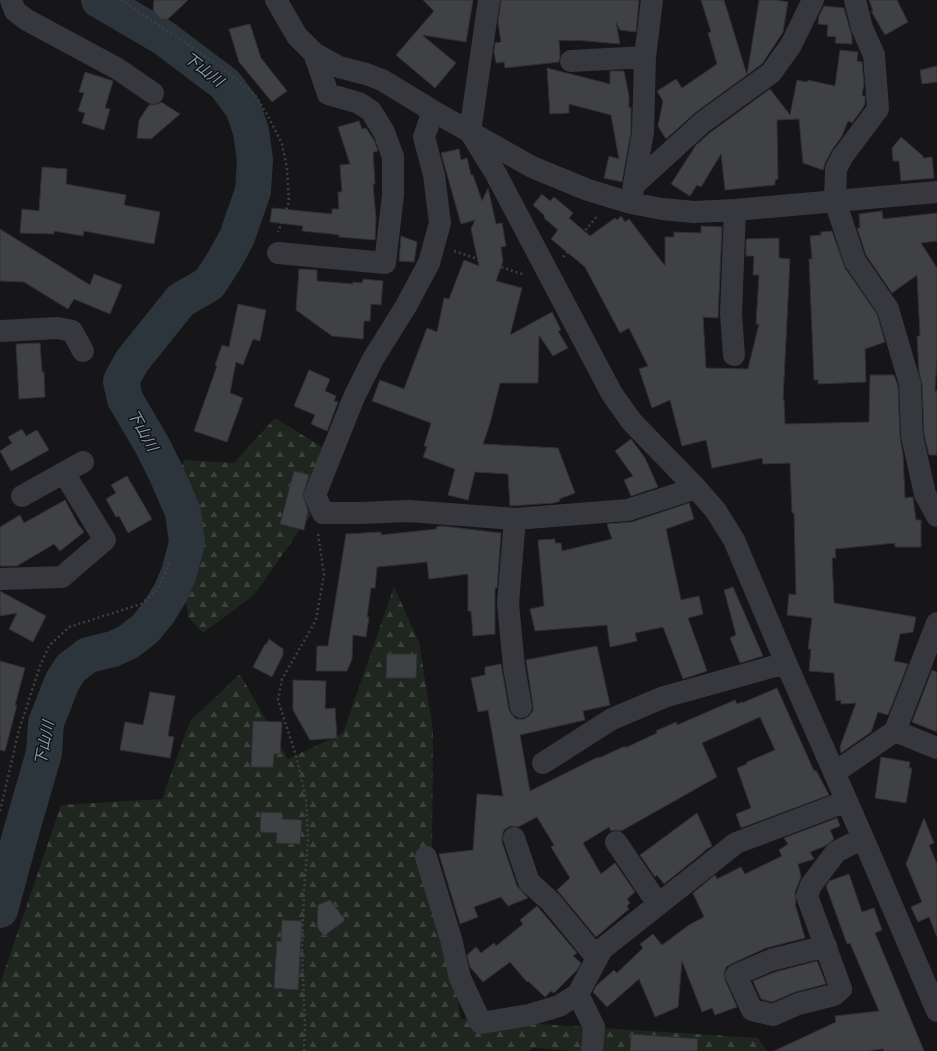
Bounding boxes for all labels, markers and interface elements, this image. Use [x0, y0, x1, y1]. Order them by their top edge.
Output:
water label: 下山川 [180, 48, 229, 92]
water label: 下山川 [124, 406, 163, 456]
water label: 下山川 [30, 717, 58, 767]

